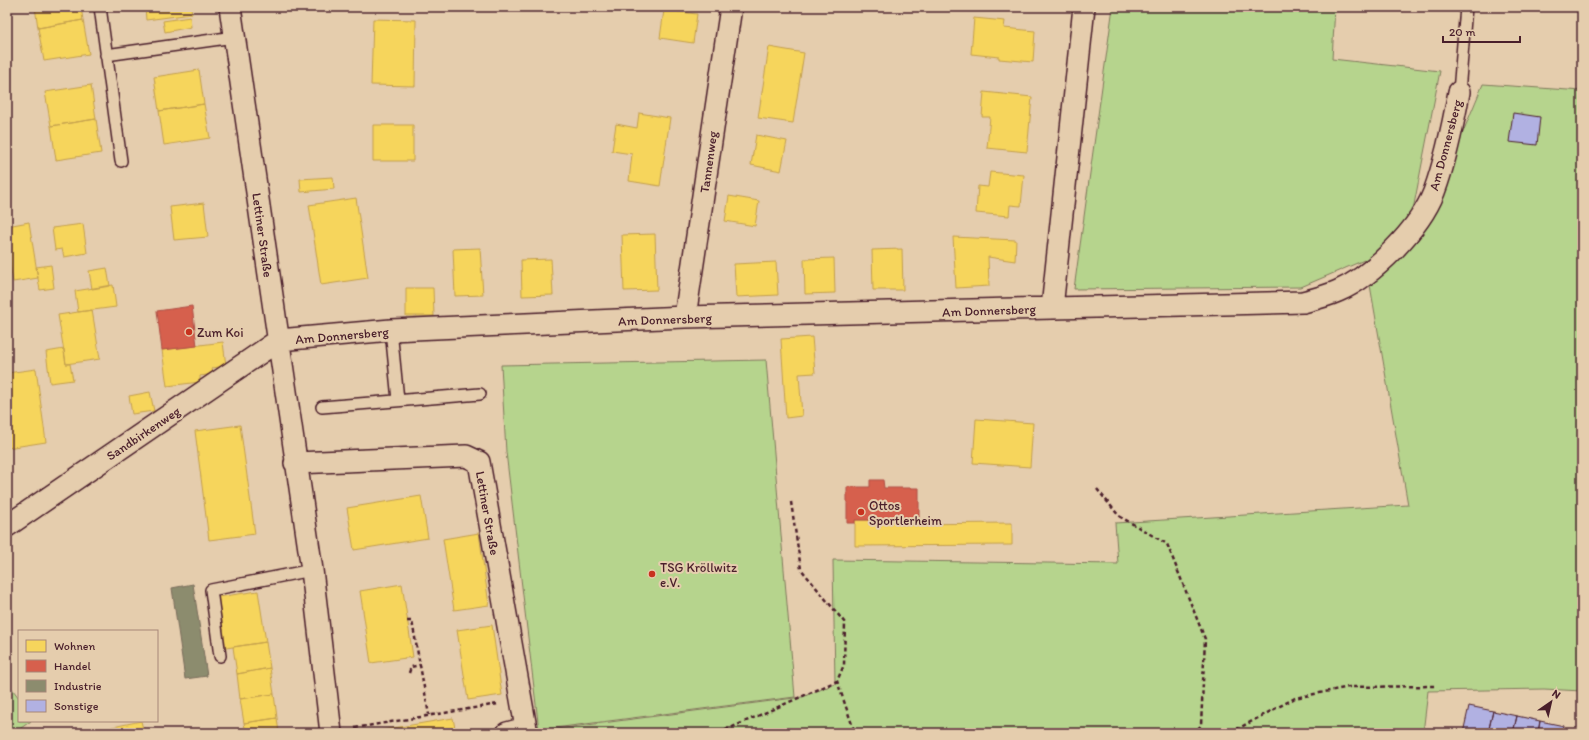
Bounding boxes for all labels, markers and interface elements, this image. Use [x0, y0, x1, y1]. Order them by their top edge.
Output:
scale bar [1443, 18, 1520, 44]
text: 20 m [1449, 25, 1476, 39]
street label: Am Donnersberg [1426, 98, 1465, 192]
street label: Tannenweg [697, 130, 720, 194]
street label: Lettiner Straße [249, 192, 276, 278]
street label: Am Donnersberg [942, 301, 1036, 320]
street label: Am Donnersberg [618, 310, 712, 329]
street label: Am Donnersberg [295, 324, 390, 347]
place label: Zum Koi [197, 325, 244, 340]
marker: Zum Koi [184, 327, 194, 337]
street label: Sandbirkenweg [104, 403, 183, 464]
street label: Lettiner Straße [473, 470, 502, 556]
place label: Ottos Sportlerheim [869, 498, 942, 528]
marker: Ottos Sportlerheim [856, 507, 866, 517]
place label: TSG Kröllwitz e.V. [660, 560, 737, 590]
marker: TSG Kröllwitz e.V. [647, 569, 657, 579]
legend [18, 630, 158, 722]
text: Wohnen [54, 639, 96, 653]
text: Handel [54, 659, 91, 673]
text: Industrie [54, 679, 102, 693]
north arrow [1531, 682, 1571, 722]
text: N [1550, 687, 1563, 702]
text: Sonstige [54, 699, 99, 713]

